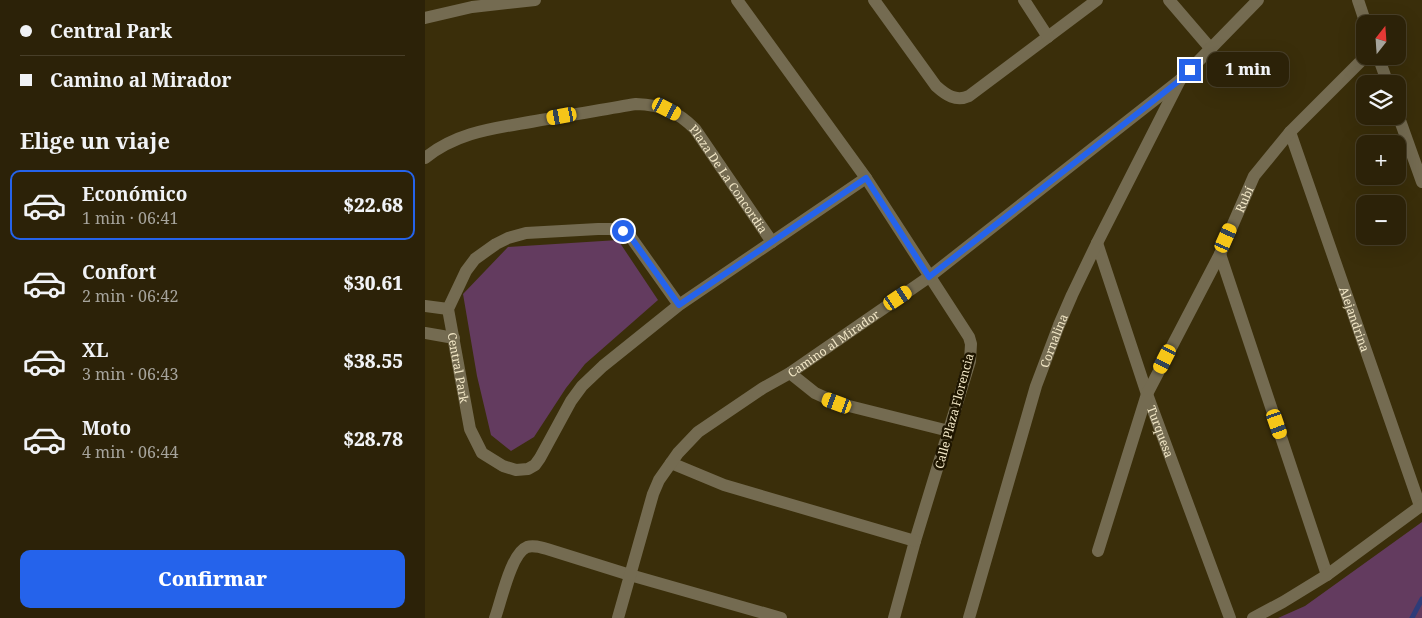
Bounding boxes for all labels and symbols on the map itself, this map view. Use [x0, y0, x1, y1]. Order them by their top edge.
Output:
north arrow [1356, 15, 1406, 65]
callout: 1 min [1207, 52, 1290, 88]
route end [1179, 59, 1201, 81]
car [650, 96, 683, 122]
car [545, 106, 578, 126]
street label: Plaza De La Concordia [686, 120, 772, 237]
street label: Rubí [1231, 184, 1257, 215]
route start [612, 220, 634, 242]
car [1213, 221, 1238, 255]
car [881, 283, 914, 313]
street label: Alejandrina [1336, 284, 1374, 354]
street label: Camino al Mirador [784, 305, 883, 381]
street label: Cornalina [1035, 311, 1072, 370]
street label: Central Park [444, 331, 474, 405]
car [1151, 342, 1178, 376]
street label: Calle Plaza Florencia [930, 351, 978, 471]
car [820, 391, 853, 415]
street label: Turquesa [1143, 403, 1178, 460]
car [1265, 407, 1288, 441]

